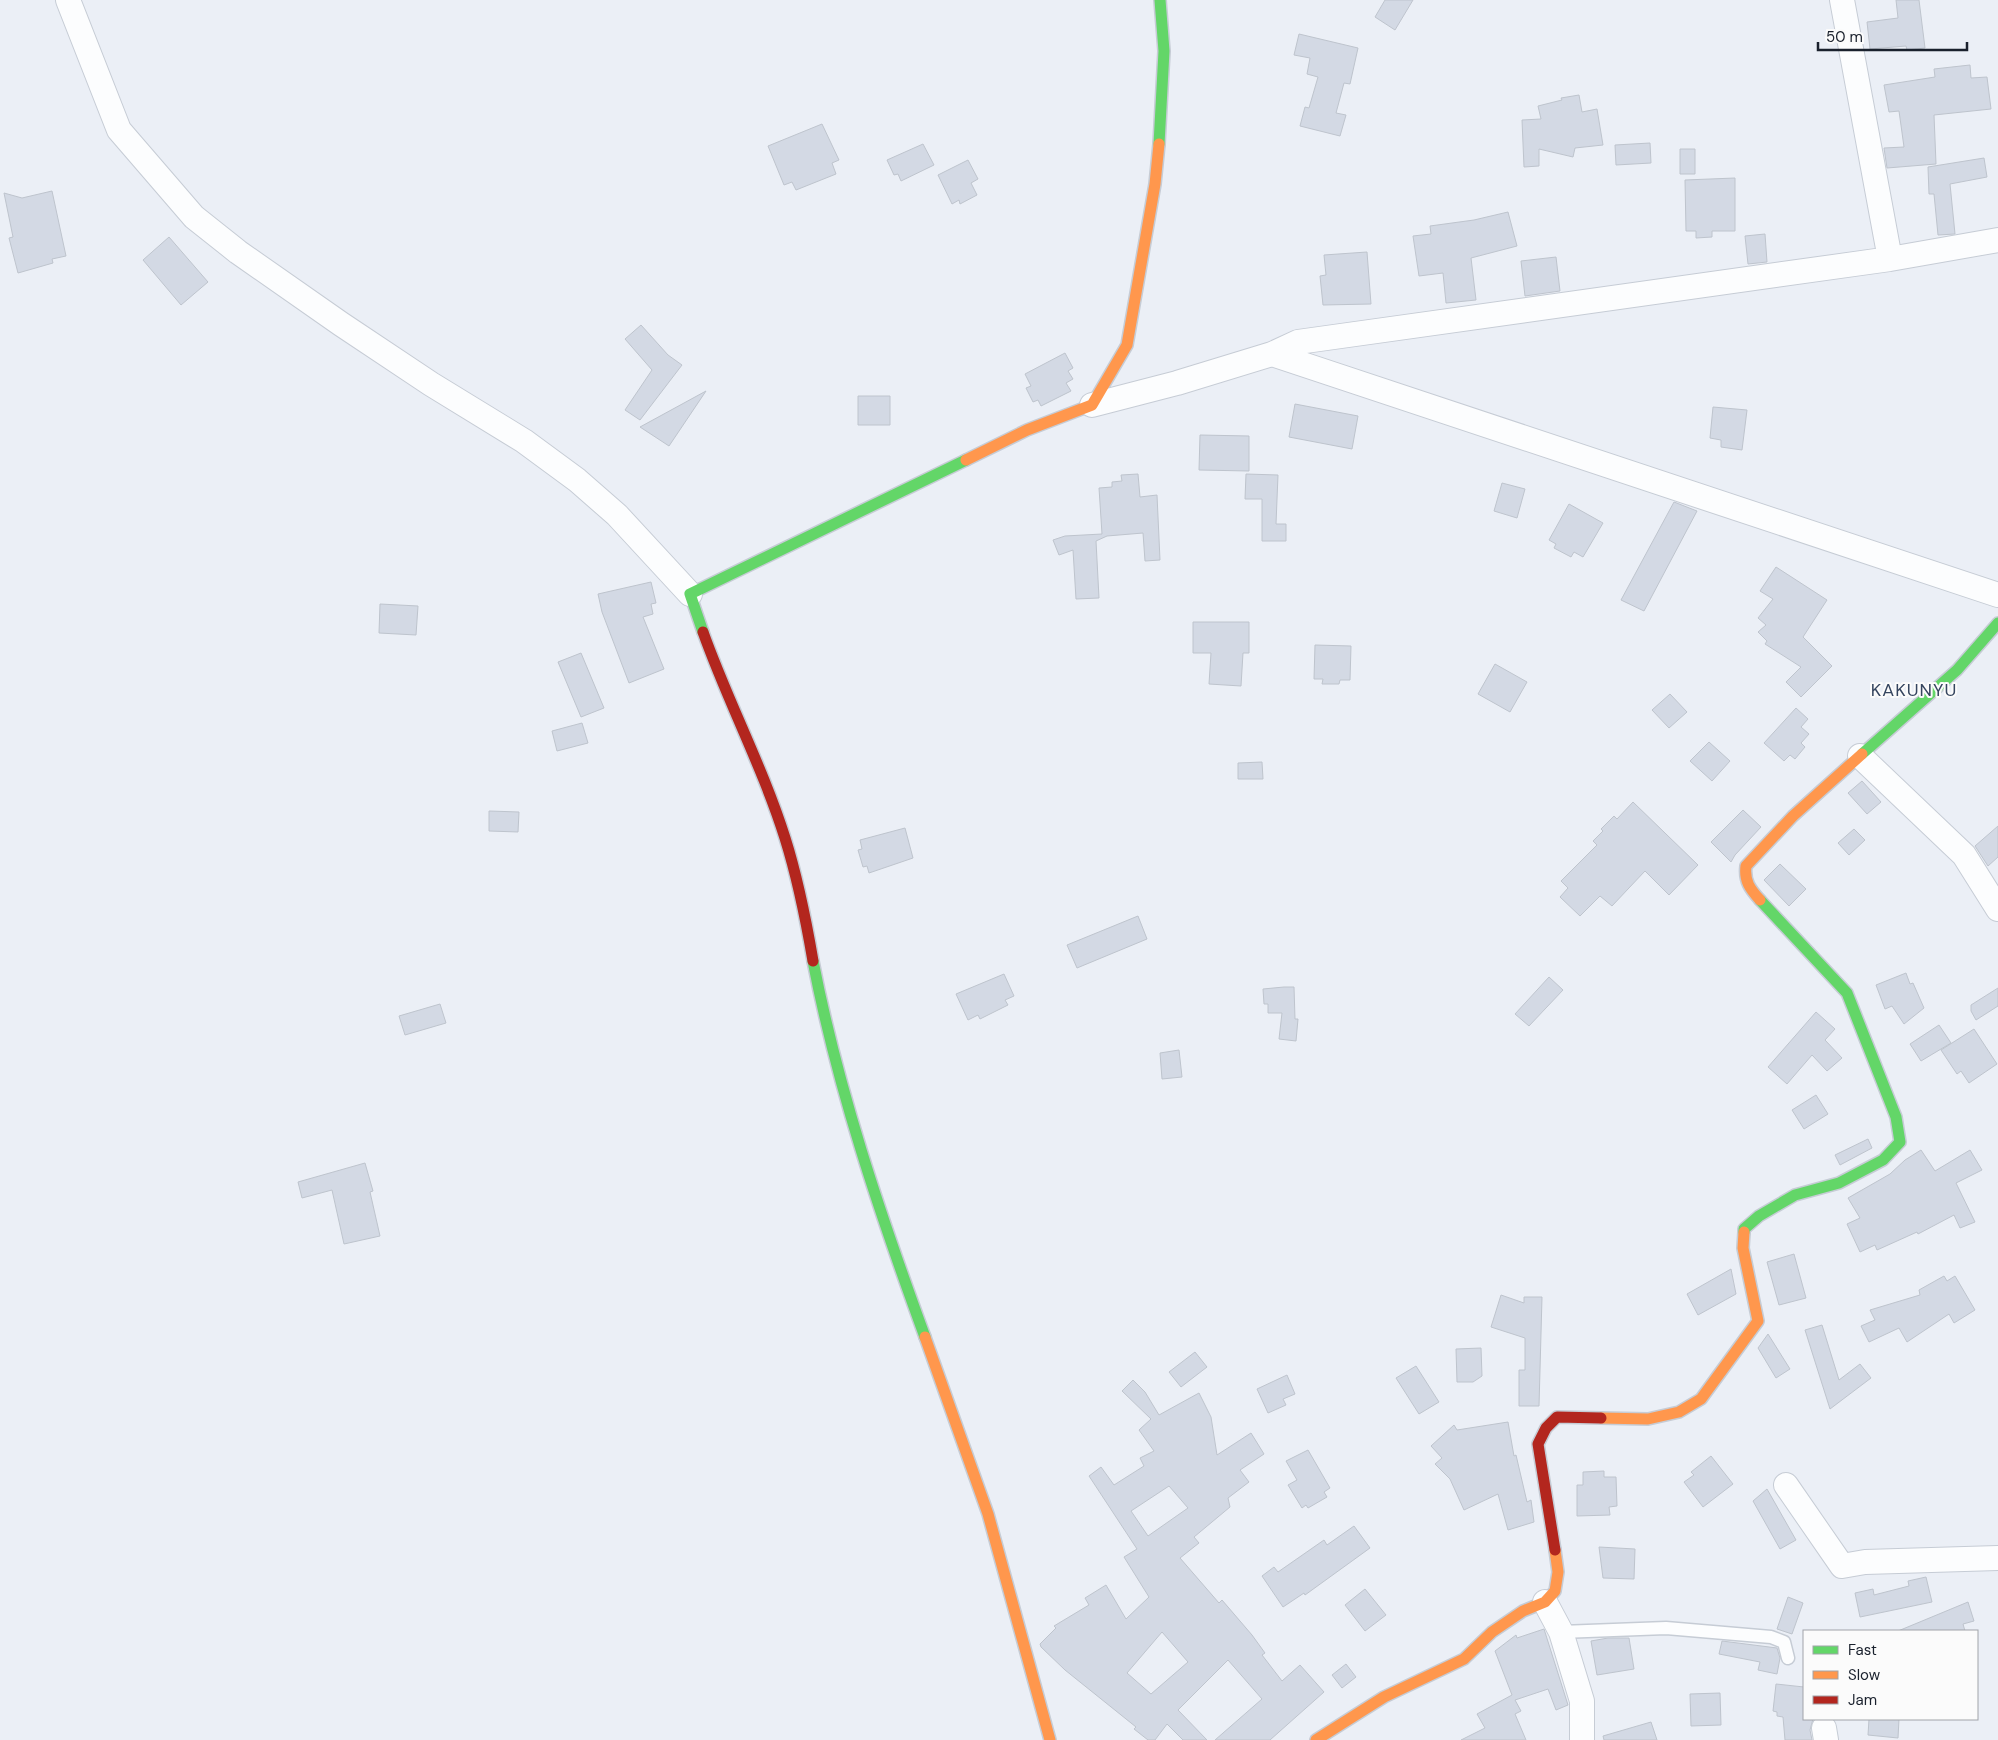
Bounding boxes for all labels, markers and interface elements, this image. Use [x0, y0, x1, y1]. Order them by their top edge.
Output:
scale bar [1818, 20, 1967, 52]
text: 50 m [1826, 27, 1863, 47]
district label: KAKUNYU [1871, 678, 1957, 702]
legend [1803, 1630, 1978, 1720]
text: Fast [1848, 1640, 1877, 1660]
text: Slow [1848, 1665, 1881, 1685]
text: Jam [1848, 1690, 1877, 1710]

